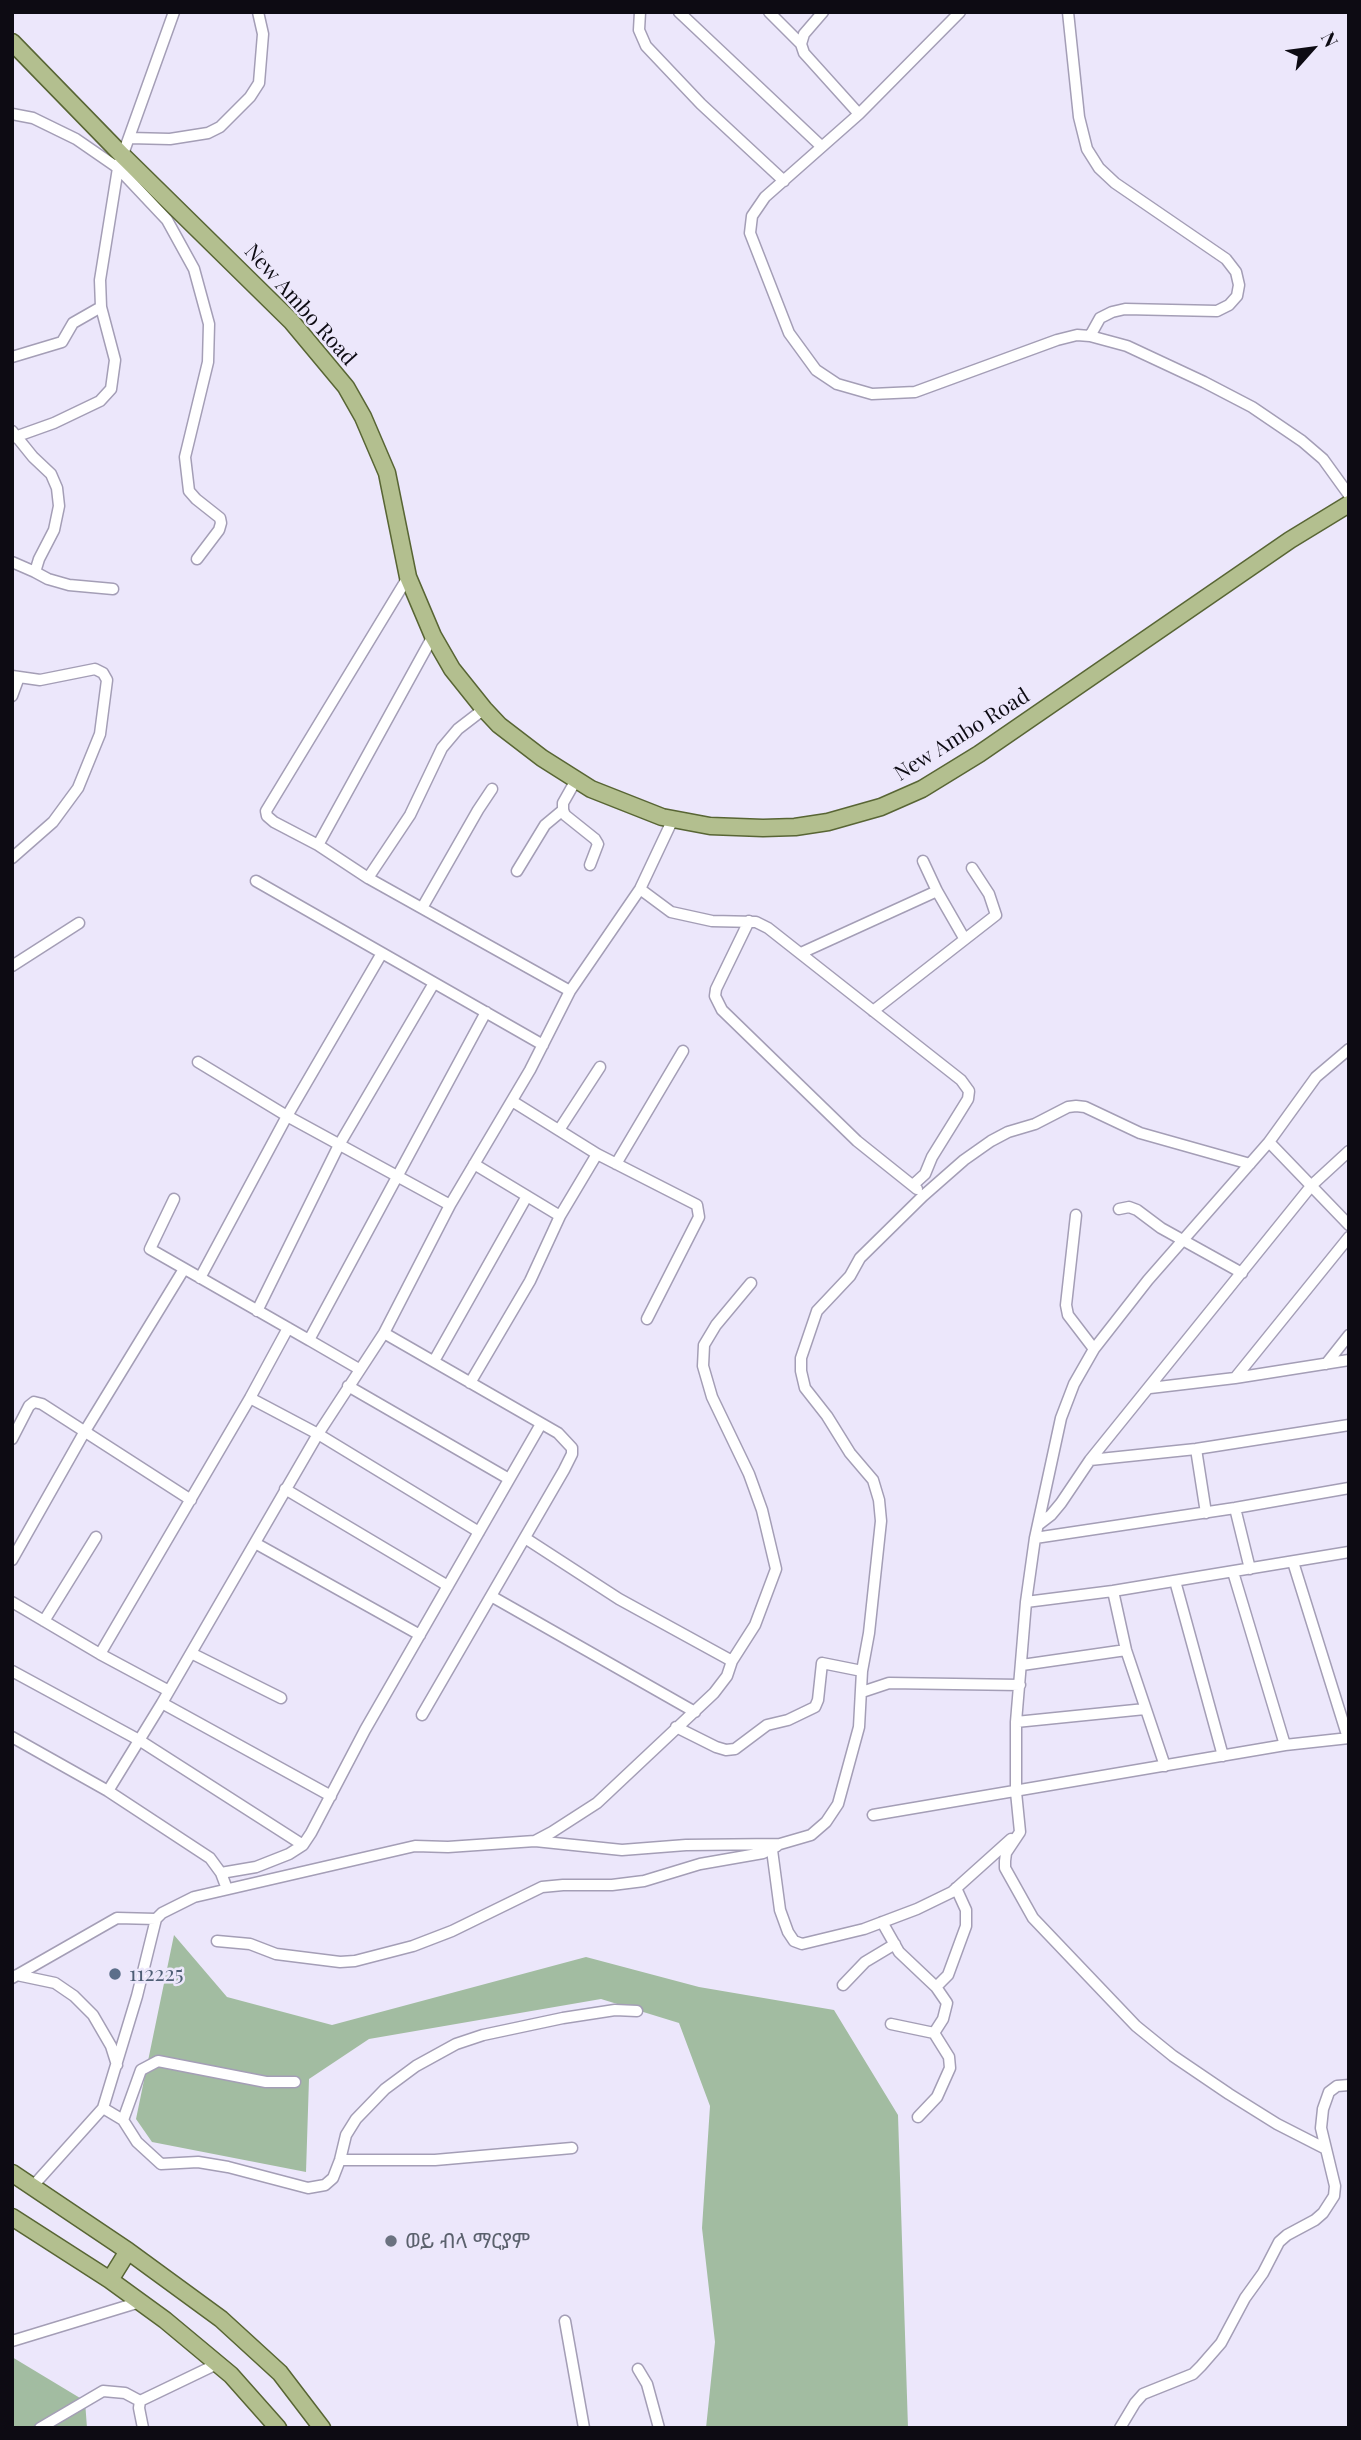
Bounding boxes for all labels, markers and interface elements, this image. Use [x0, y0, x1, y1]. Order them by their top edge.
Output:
north arrow [1277, 14, 1347, 84]
text: N [1316, 27, 1345, 51]
street label: New Ambo Road [239, 239, 361, 371]
street label: New Ambo Road [890, 683, 1034, 787]
place label: 112225 [129, 1961, 183, 1987]
marker: 112225 [107, 1966, 123, 1982]
place label: ወይ ብላ ማርያም [405, 2228, 530, 2254]
marker: ወይ ብላ ማርያም [383, 2233, 399, 2249]

